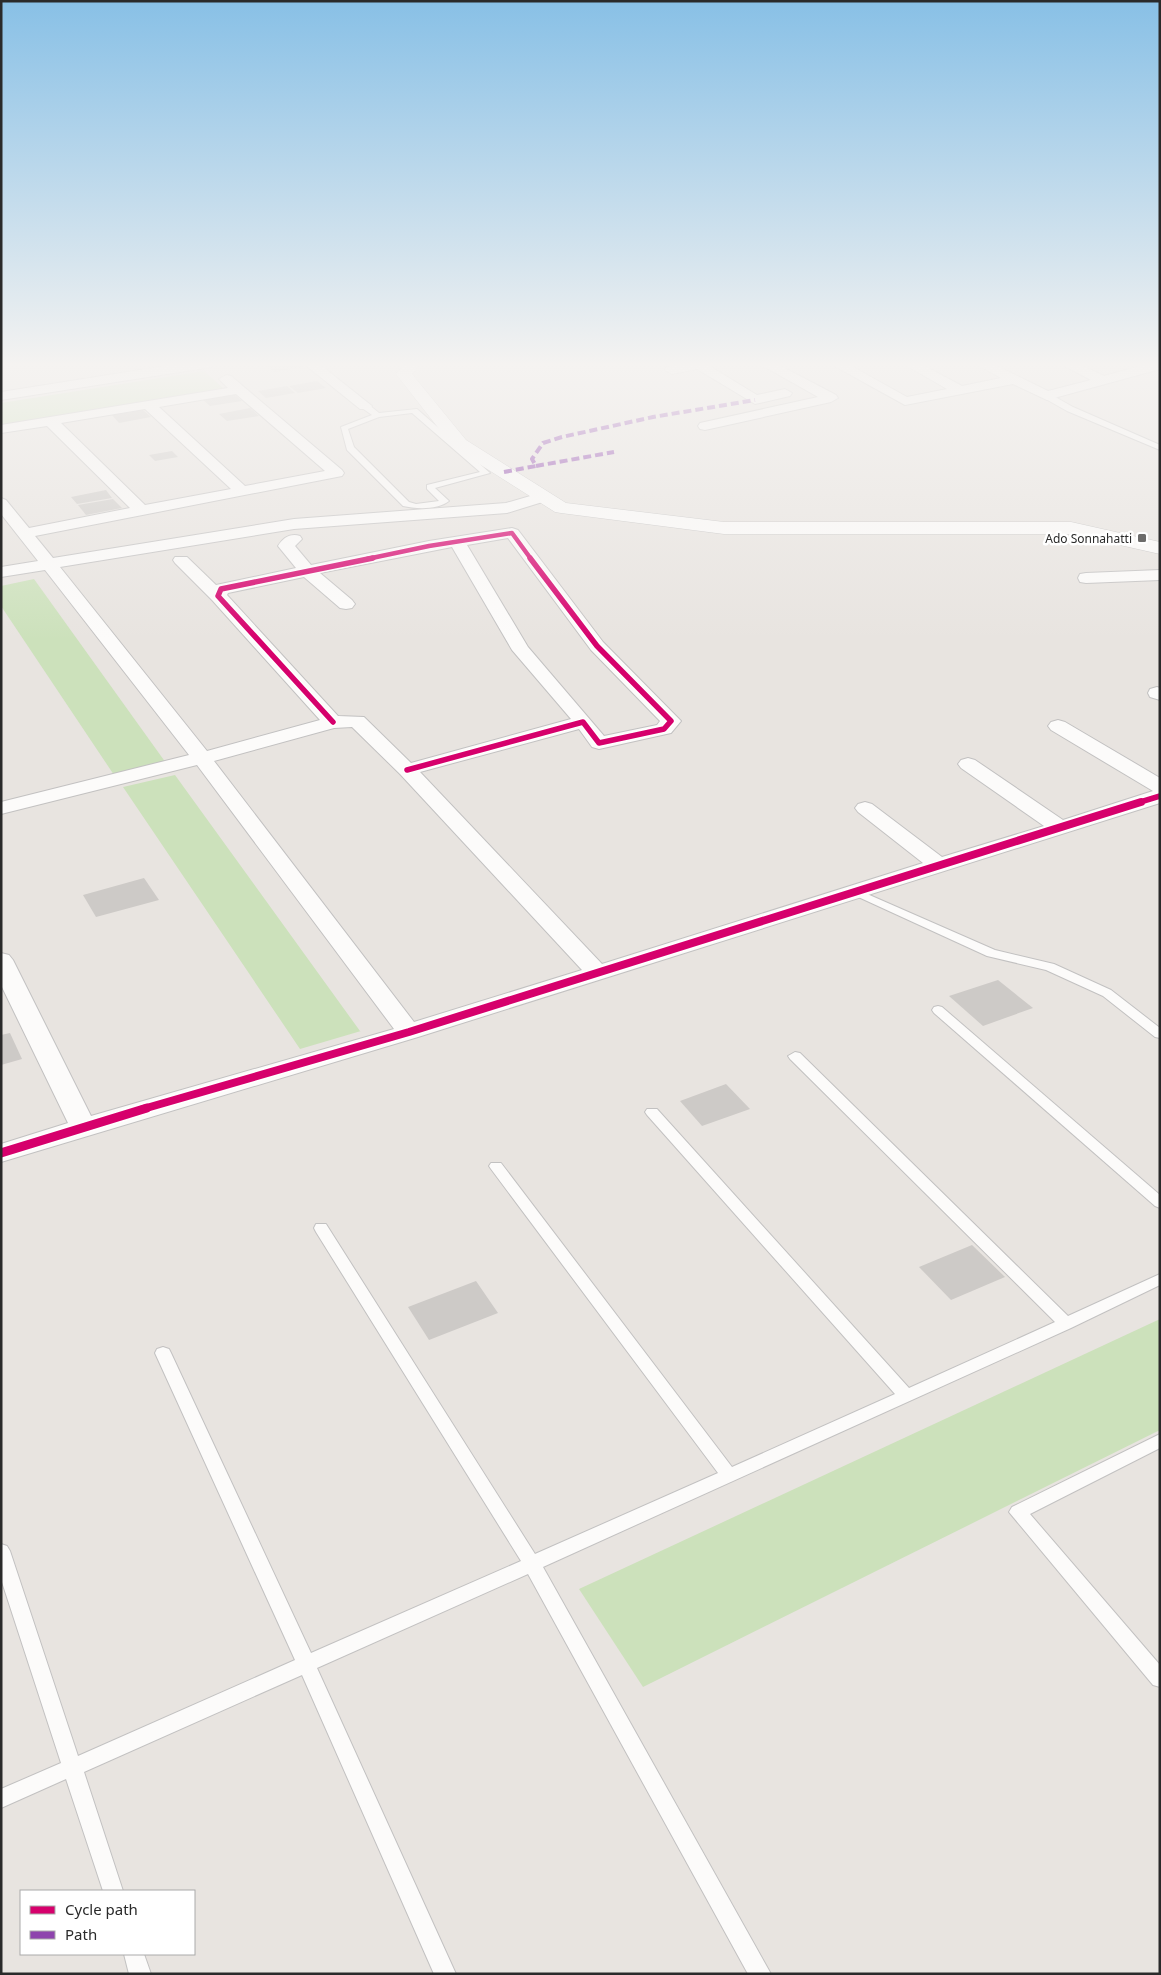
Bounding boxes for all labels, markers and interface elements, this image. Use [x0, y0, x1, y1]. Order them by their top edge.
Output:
place label: Ado Sonnahatti [1045, 530, 1132, 547]
marker: Ado Sonnahatti [1136, 532, 1148, 544]
legend [20, 1890, 195, 1955]
text: Cycle path [65, 1899, 138, 1919]
text: Path [65, 1924, 97, 1944]

